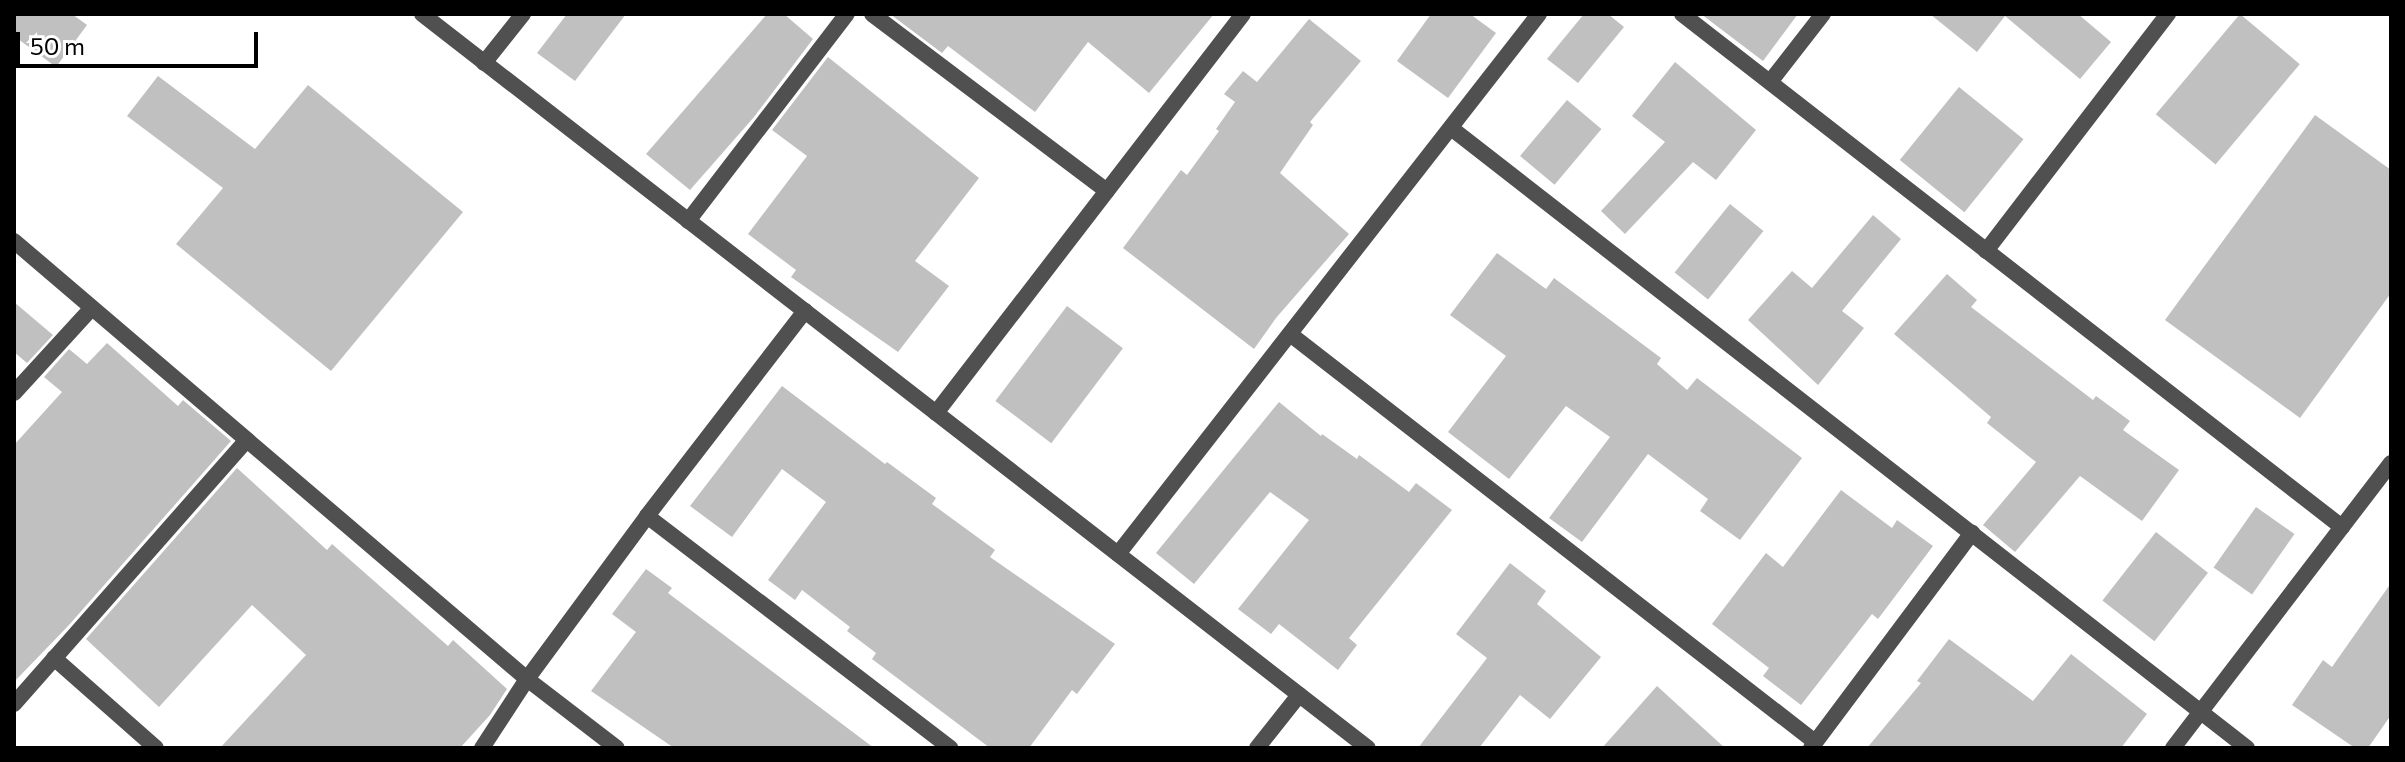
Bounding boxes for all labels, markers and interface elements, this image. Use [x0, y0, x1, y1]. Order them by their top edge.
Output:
scale bar [20, 16, 262, 66]
text: 50 m [30, 31, 85, 60]

